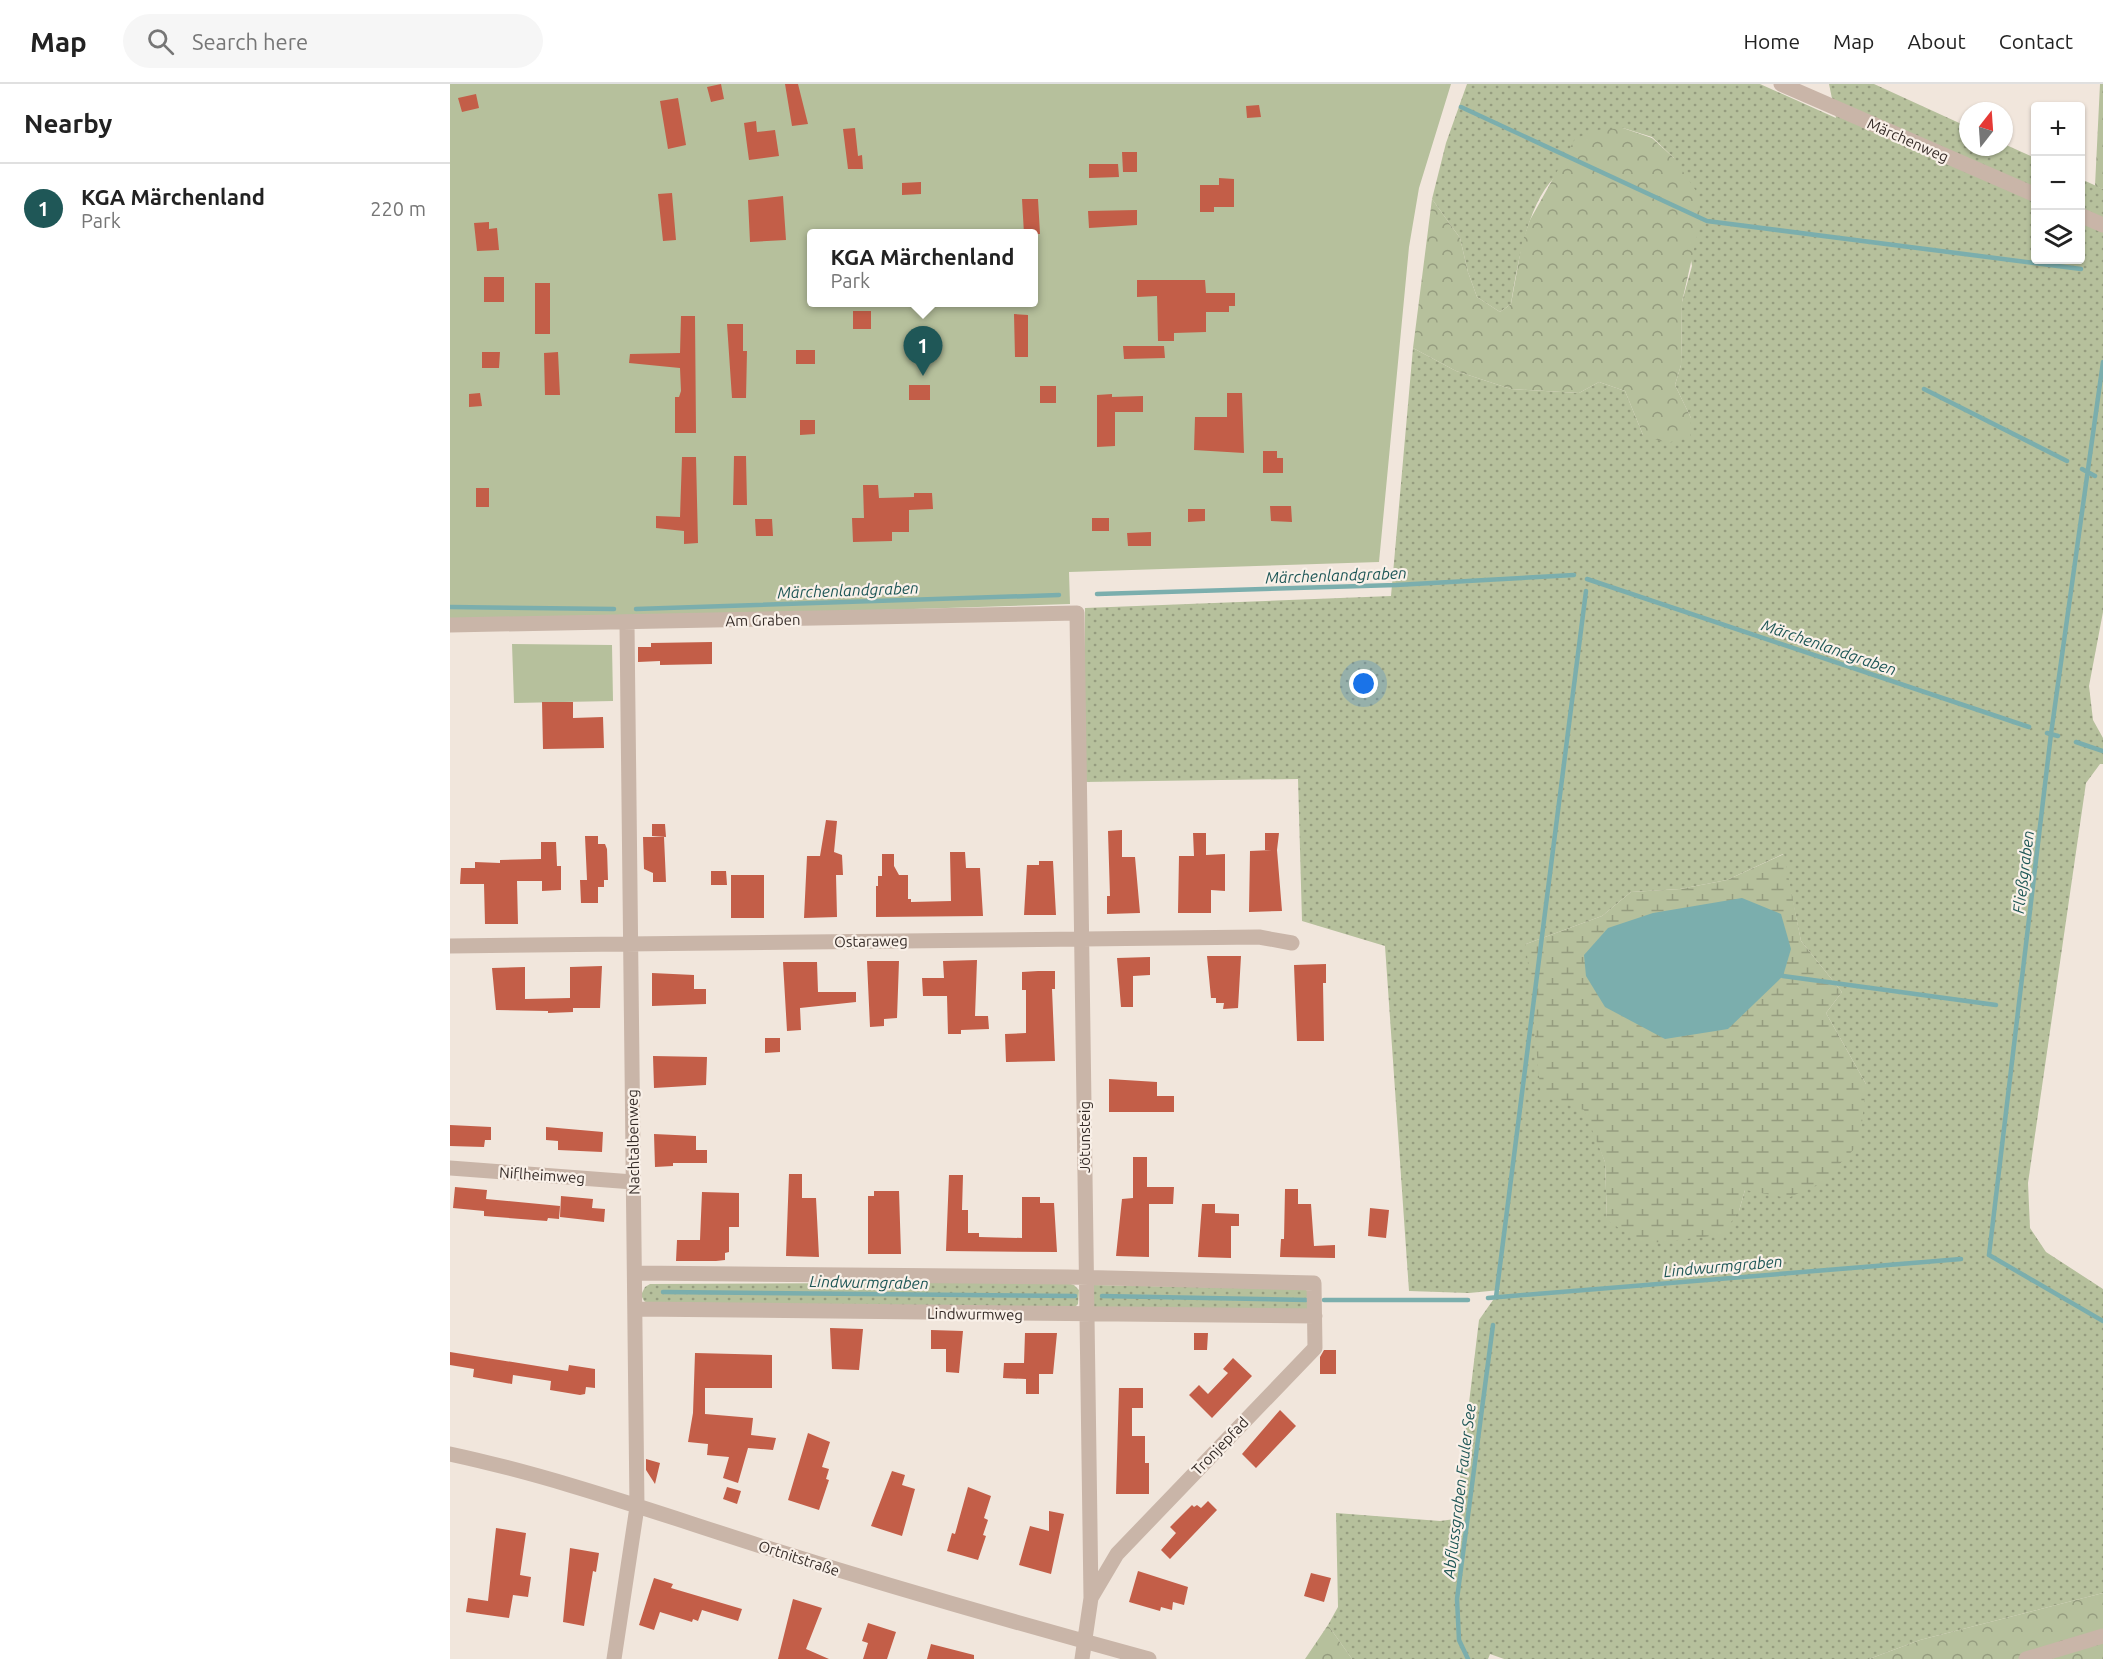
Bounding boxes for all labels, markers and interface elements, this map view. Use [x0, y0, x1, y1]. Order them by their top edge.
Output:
search box [123, 14, 543, 68]
icon: search [144, 25, 177, 58]
text: Map [30, 26, 87, 57]
text: Search here [192, 29, 308, 54]
text: Home [1743, 29, 1800, 53]
text: Map [1833, 29, 1874, 53]
text: About [1907, 29, 1966, 53]
text: Contact [1999, 29, 2073, 53]
north arrow [1959, 102, 2013, 156]
map controls [2031, 102, 2085, 264]
button: + [2031, 102, 2085, 156]
text: Nearby [24, 109, 112, 138]
street label: Märchenweg [1865, 114, 1951, 166]
button: − [2031, 156, 2085, 210]
text: KGA Märchenland [81, 184, 265, 209]
text: 1 [38, 197, 49, 220]
text: 220 m [370, 197, 426, 220]
text: Park [81, 209, 121, 232]
button: layers [2031, 210, 2085, 264]
popup [807, 229, 1038, 307]
text: KGA Märchenland [830, 244, 1015, 269]
text: Park [830, 269, 870, 292]
pin: 1 [904, 326, 942, 376]
water label: Märchenlandgraben [1265, 564, 1407, 586]
water label: Märchenlandgraben [777, 579, 919, 601]
street label: Am Graben [725, 611, 801, 629]
water label: Märchenlandgraben [1759, 615, 1899, 679]
your location [1349, 669, 1378, 698]
water label: Fließgraben [2009, 829, 2037, 915]
street label: Ostaraweg [834, 932, 908, 950]
street label: Nachtalbenweg [624, 1089, 642, 1195]
street label: Jötunsteig [1076, 1101, 1093, 1173]
street label: Niflheimweg [499, 1164, 585, 1186]
water label: Lindwurmgraben [1663, 1252, 1783, 1280]
water label: Lindwurmgraben [809, 1272, 929, 1292]
street label: Lindwurmweg [927, 1305, 1023, 1323]
water label: Abflussgraben Fauler See [1439, 1403, 1480, 1580]
street label: Tronjepfad [1188, 1414, 1252, 1478]
street label: Ortnitstraße [756, 1537, 842, 1579]

